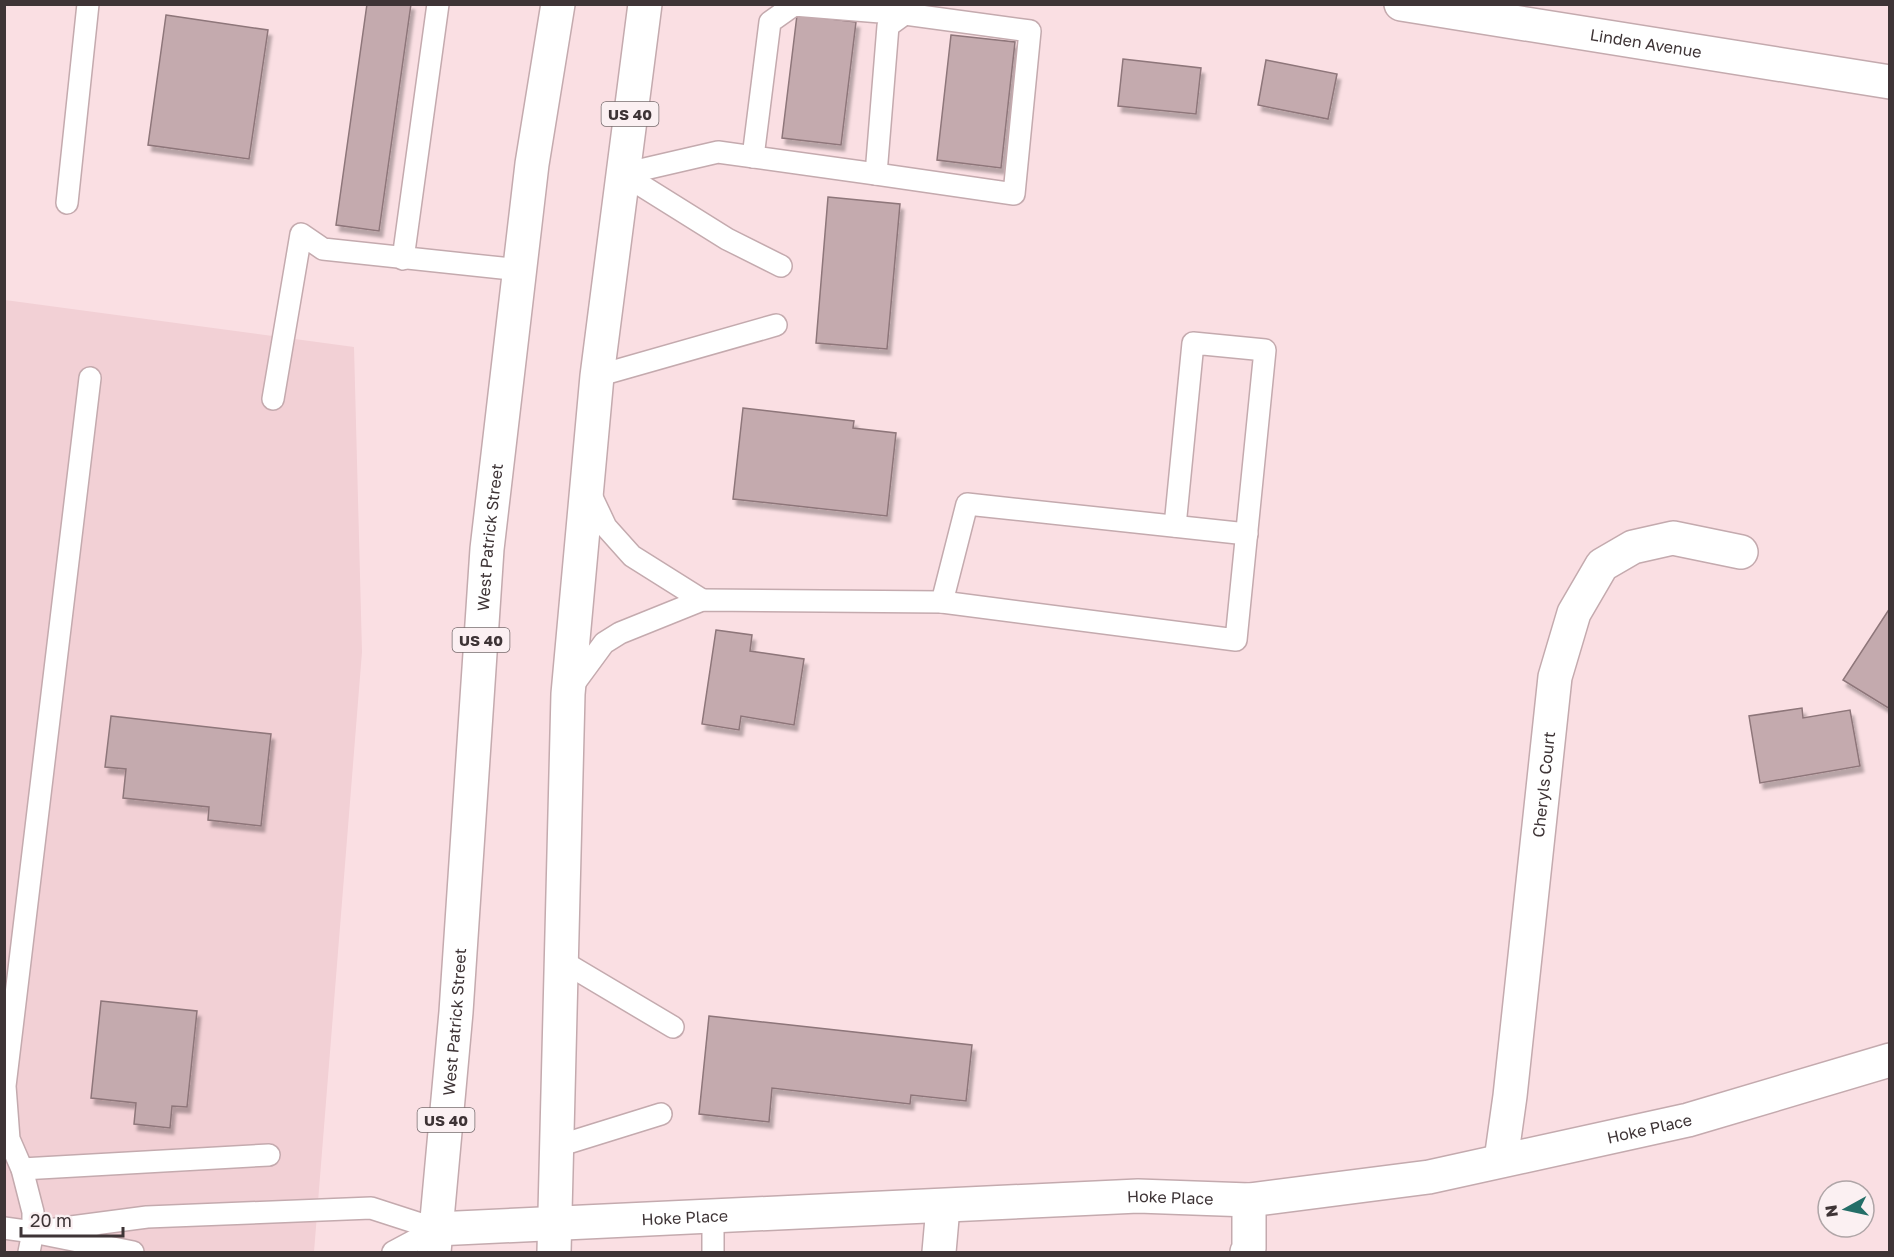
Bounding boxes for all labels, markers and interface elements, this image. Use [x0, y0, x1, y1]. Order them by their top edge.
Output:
street label: Linden Avenue [1589, 24, 1703, 62]
road number: US 40 [602, 102, 658, 126]
street label: West Patrick Street [473, 462, 507, 612]
road number: US 40 [452, 628, 510, 652]
street label: Cheryls Court [1528, 730, 1559, 838]
street label: West Patrick Street [438, 947, 470, 1097]
road number: US 40 [418, 1108, 474, 1132]
street label: Hoke Place [1605, 1109, 1694, 1148]
north arrow [1816, 1179, 1876, 1239]
street label: Hoke Place [1127, 1186, 1214, 1209]
scale bar [21, 1200, 123, 1238]
text: N [1820, 1204, 1842, 1219]
street label: Hoke Place [641, 1205, 728, 1229]
text: 20 m [30, 1209, 72, 1231]

